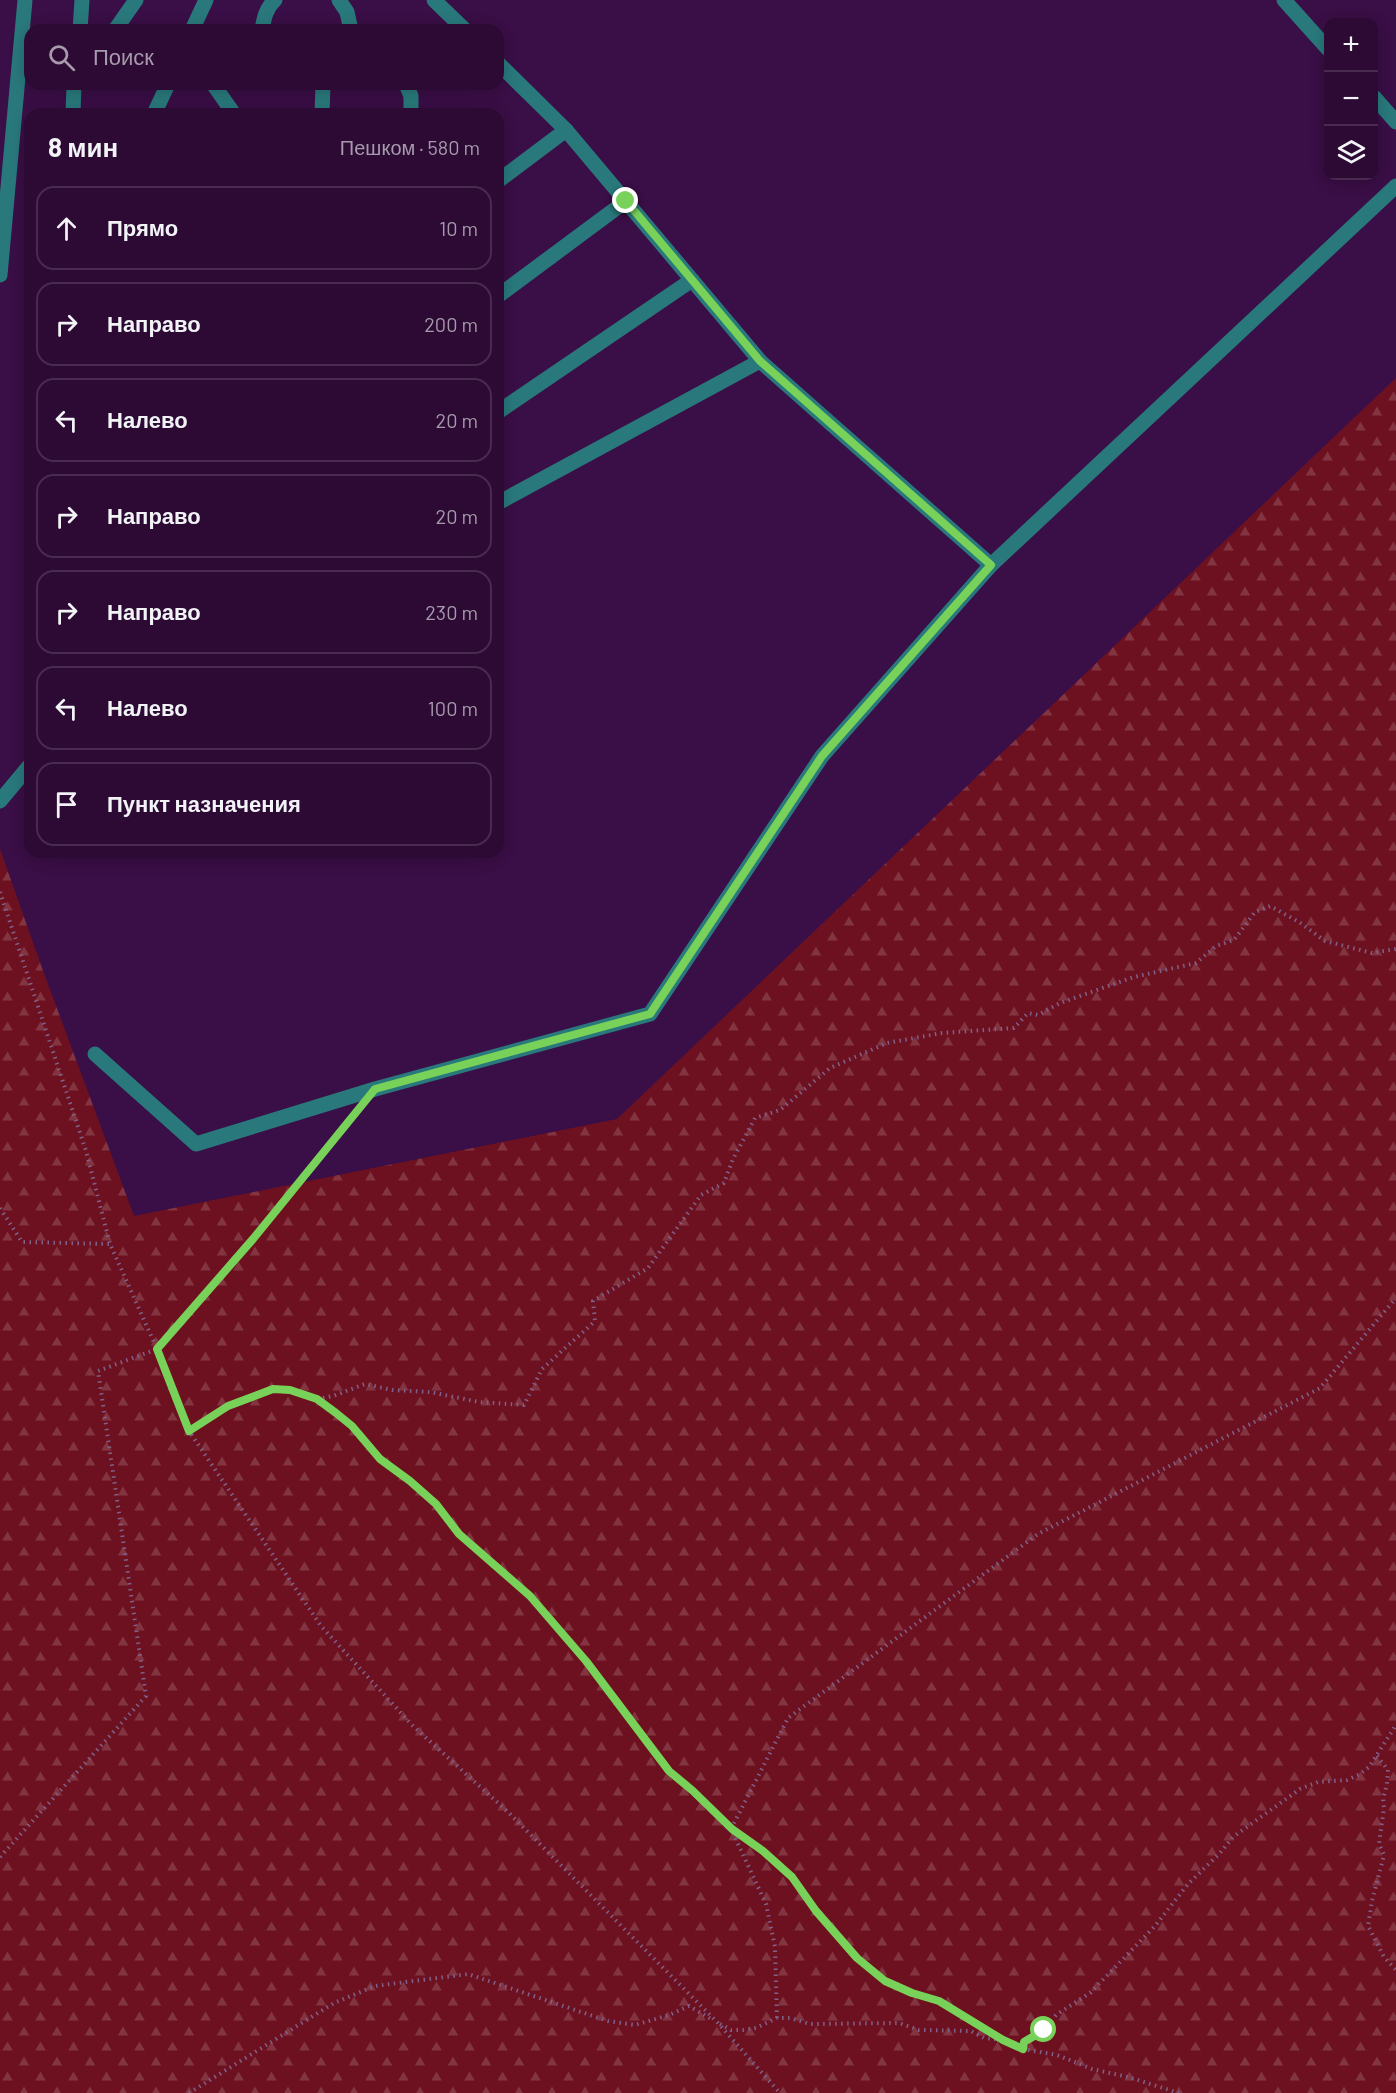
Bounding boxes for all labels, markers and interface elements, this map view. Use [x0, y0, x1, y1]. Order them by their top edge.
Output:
map controls [1324, 18, 1378, 180]
button: + [1324, 18, 1378, 72]
search box [24, 24, 504, 90]
icon: search [45, 41, 78, 74]
text: Поиск [93, 43, 154, 69]
button: − [1324, 72, 1378, 126]
button: layers [1324, 126, 1378, 180]
text: 8 мин [48, 131, 118, 162]
text: Пешком · 580 m [340, 135, 480, 159]
route end [612, 187, 638, 213]
icon: ahead [50, 212, 83, 245]
text: Прямо [107, 214, 178, 240]
text: 10 m [439, 216, 478, 240]
icon: right [50, 308, 83, 341]
text: Направо [107, 310, 201, 336]
text: 200 m [424, 312, 478, 336]
icon: left [50, 404, 83, 437]
text: Налево [107, 406, 188, 432]
text: 20 m [435, 408, 478, 432]
icon: right [50, 500, 83, 533]
text: Направо [107, 502, 201, 528]
text: 20 m [435, 504, 478, 528]
icon: right [50, 596, 83, 629]
text: Направо [107, 598, 201, 624]
text: 230 m [425, 600, 478, 624]
icon: left [50, 692, 83, 725]
text: Налево [107, 694, 188, 720]
text: 100 m [428, 696, 478, 720]
icon: arrive [50, 788, 83, 821]
text: Пункт назначения [107, 790, 301, 816]
route start [1030, 2016, 1056, 2042]

